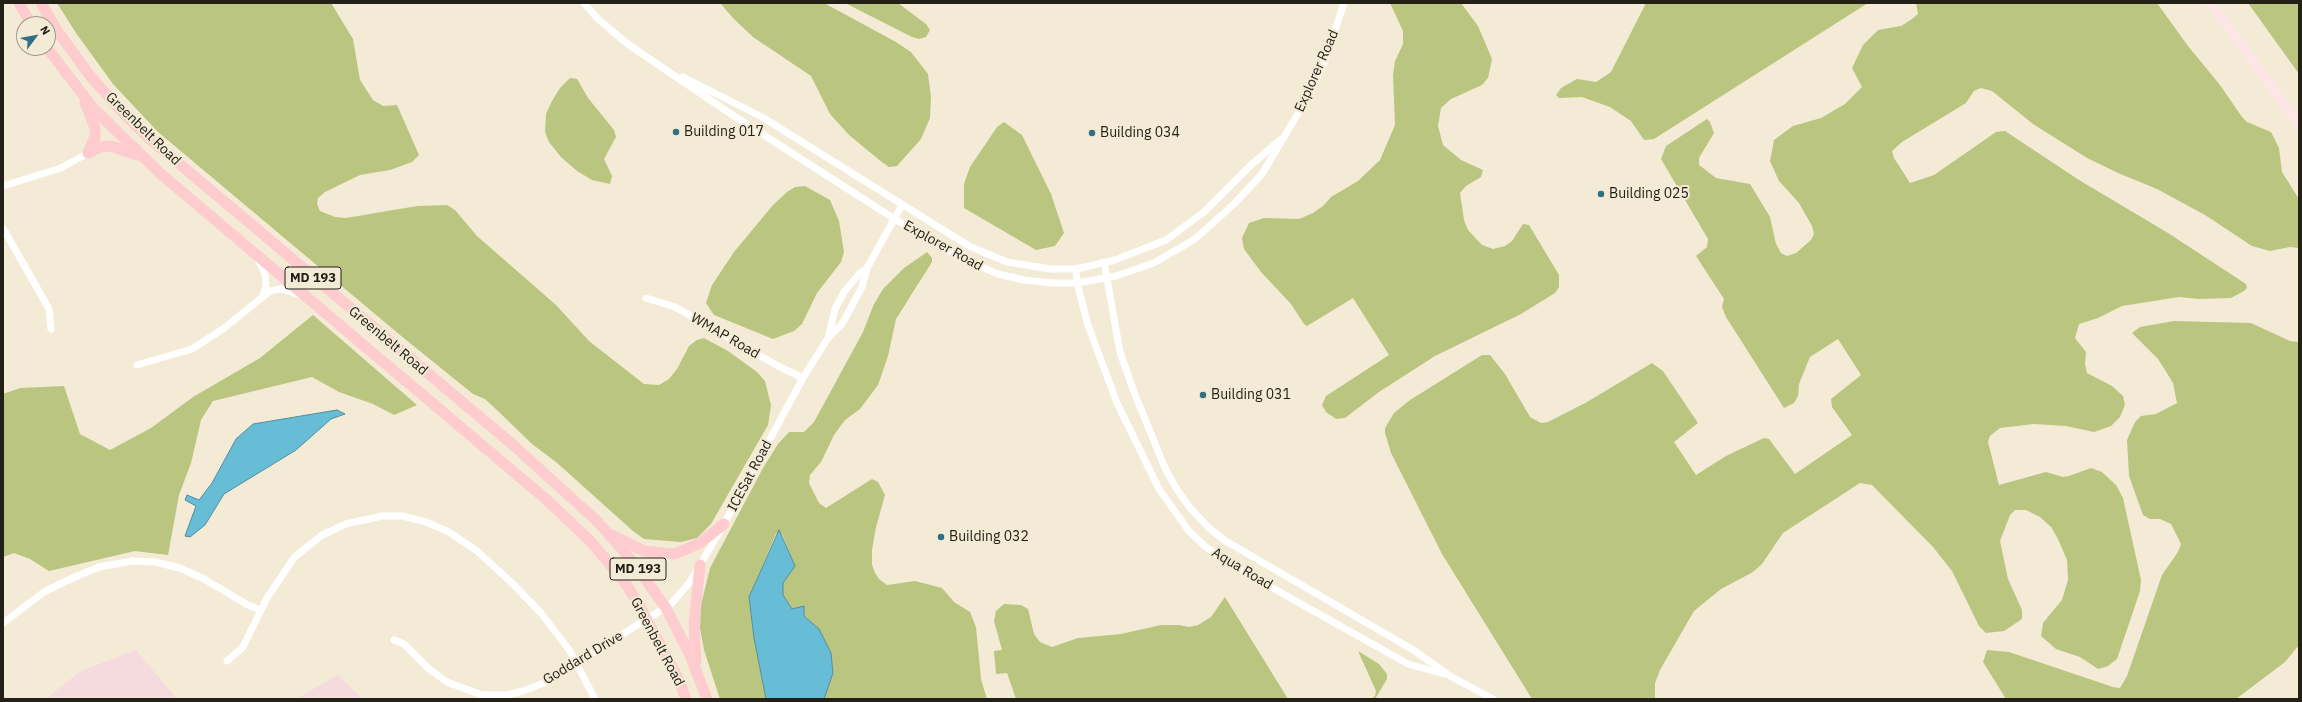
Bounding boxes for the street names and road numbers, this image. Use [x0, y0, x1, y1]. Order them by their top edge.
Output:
street label: Explorer Road [1291, 27, 1343, 115]
street label: Greenbelt Road [102, 89, 184, 169]
street label: Explorer Road [900, 217, 986, 275]
road number: MD 193 [285, 267, 341, 289]
street label: Greenbelt Road [345, 303, 431, 379]
street label: WMAP Road [688, 310, 762, 362]
street label: ICESat Road [724, 437, 776, 515]
street label: Aqua Road [1209, 544, 1275, 594]
road number: MD 193 [610, 558, 666, 580]
street label: Greenbelt Road [627, 595, 687, 689]
street label: Goddard Drive [540, 628, 626, 688]

